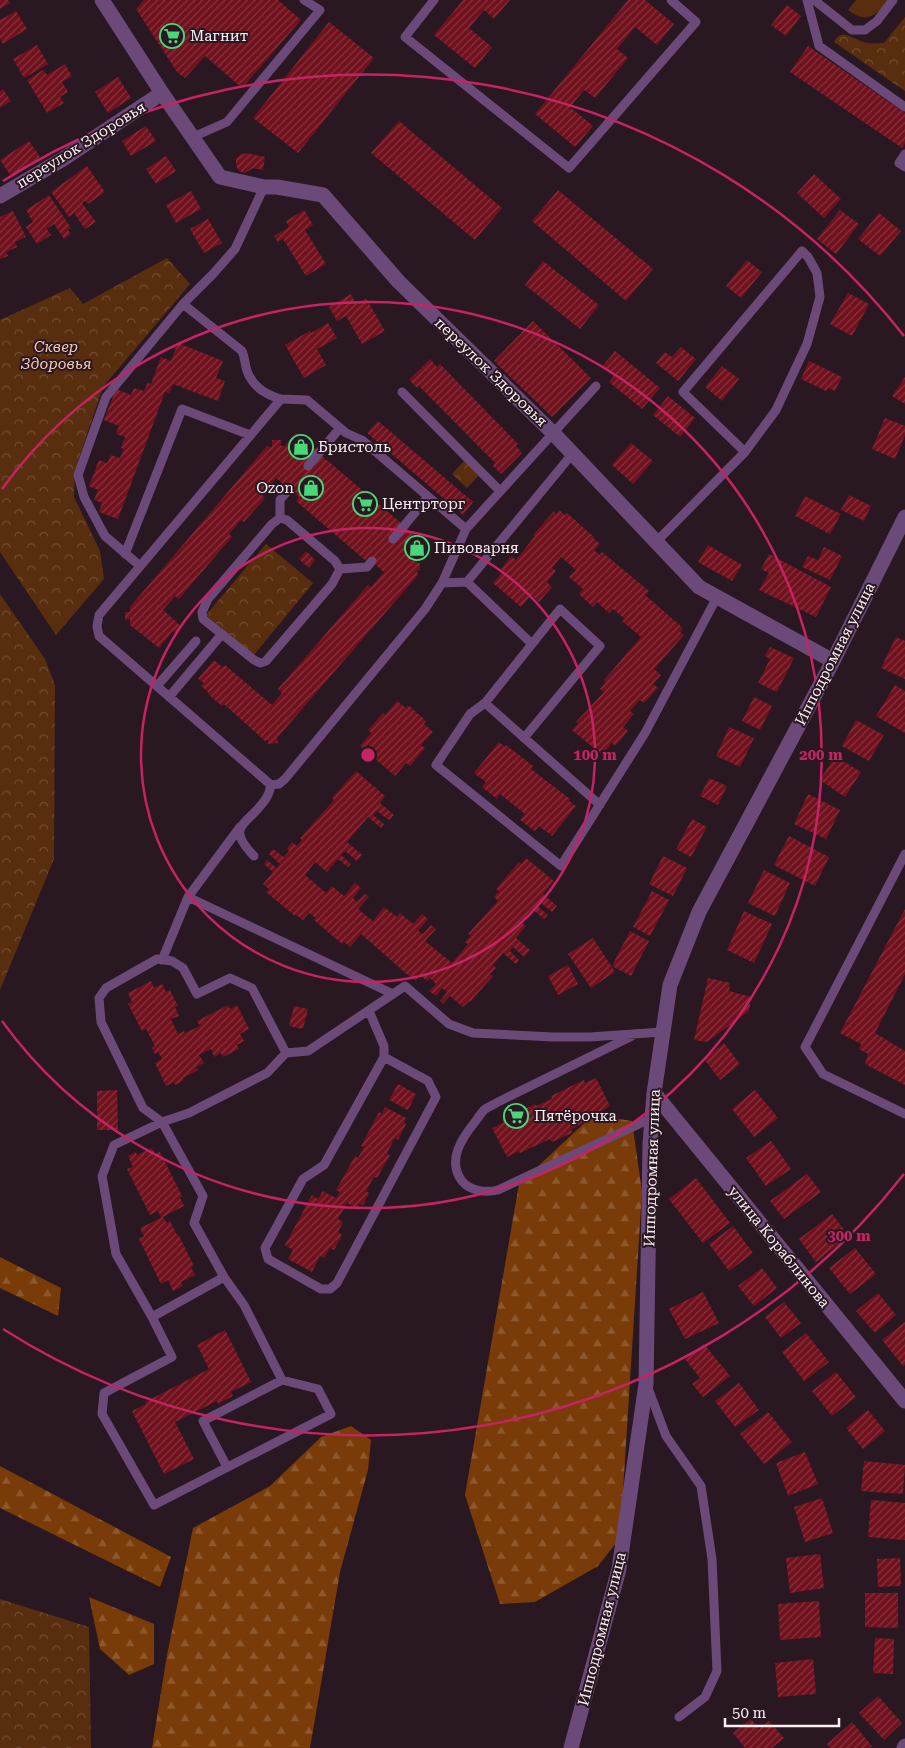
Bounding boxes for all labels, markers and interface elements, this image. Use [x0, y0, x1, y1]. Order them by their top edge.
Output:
supermarket icon: Магнит [159, 23, 185, 49]
place label: Магнит [190, 27, 248, 45]
street label: переулок Здоровья [13, 98, 149, 192]
street label: переулок Здоровья [431, 314, 551, 430]
park label: Сквер Здоровья [20, 338, 92, 373]
shop icon: Бристоль [288, 434, 314, 460]
place label: Бристоль [318, 438, 391, 456]
shop icon: Ozon [298, 475, 324, 501]
place label: Ozon [256, 479, 294, 497]
supermarket icon: Центрторг [352, 491, 378, 517]
place label: Центрторг [382, 495, 465, 513]
shop icon: Пивоварня [404, 535, 430, 561]
place label: Пивоварня [434, 539, 519, 557]
street label: Ипподромная улица [791, 580, 879, 728]
centre of rings [359, 746, 377, 764]
text: 100 m [573, 746, 617, 764]
text: 200 m [799, 746, 843, 764]
street label: Ипподромная улица [640, 1089, 664, 1247]
supermarket icon: Пятёрочка [503, 1103, 529, 1129]
place label: Пятёрочка [534, 1107, 617, 1125]
street label: улица Кораблинова [724, 1183, 834, 1311]
text: 300 m [827, 1227, 871, 1245]
street label: Ипподромная улица [574, 1550, 630, 1708]
scale bar [725, 1696, 839, 1728]
text: 50 m [732, 1704, 767, 1722]

